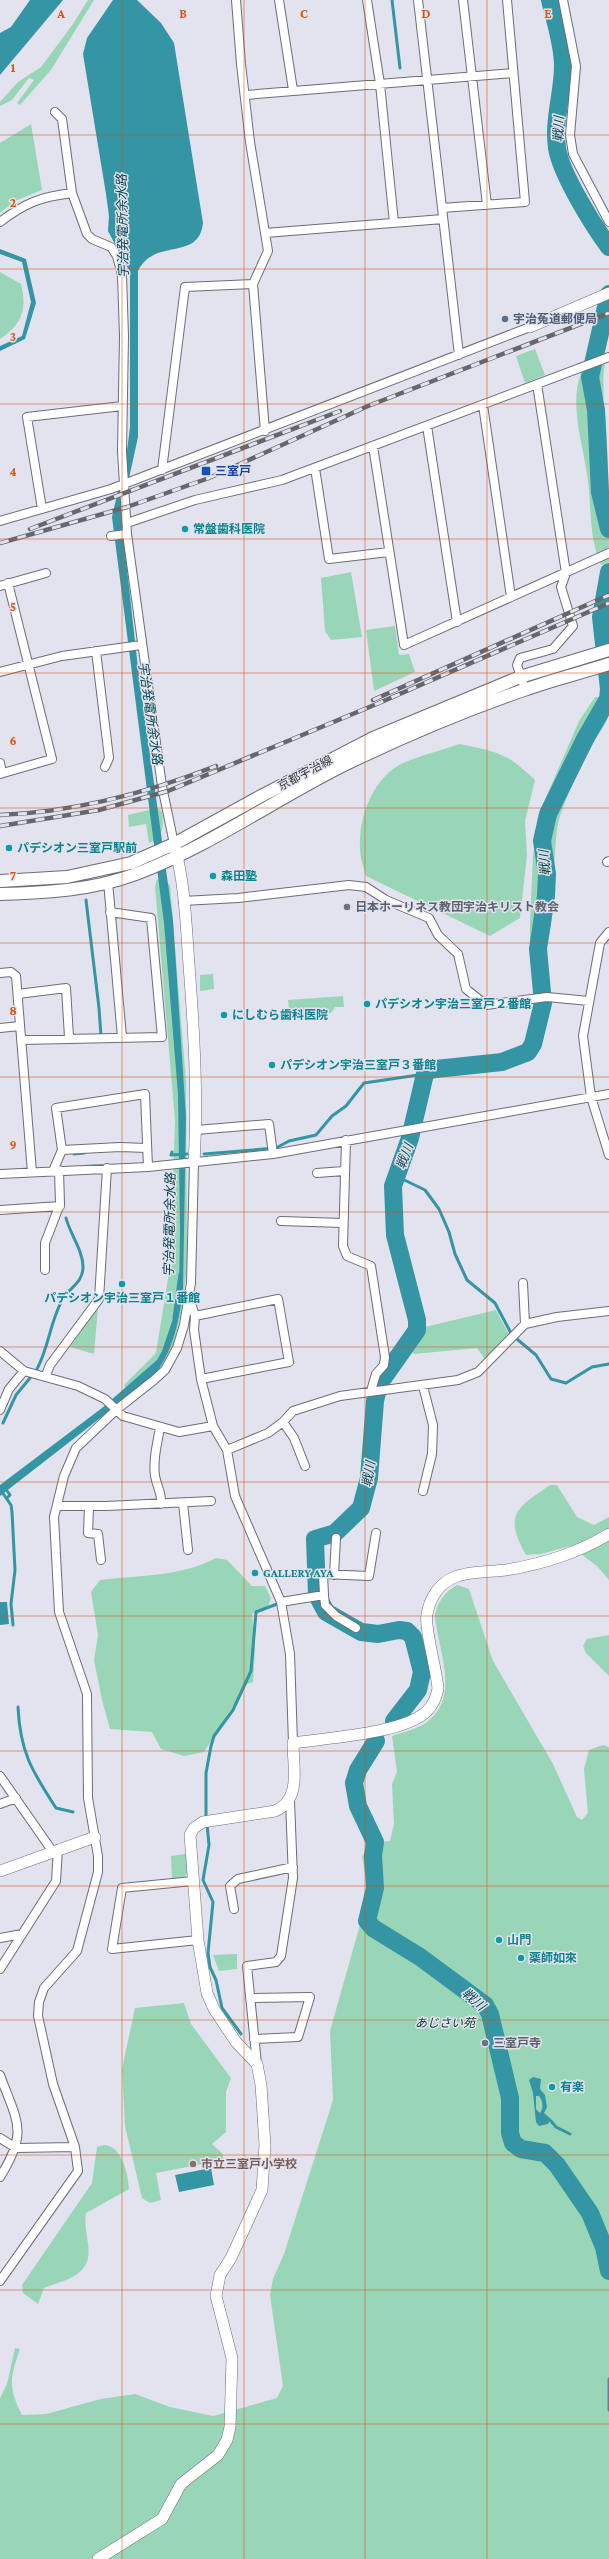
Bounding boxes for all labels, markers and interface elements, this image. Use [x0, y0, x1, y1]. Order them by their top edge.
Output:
text: A [56, 6, 65, 21]
text: B [179, 6, 187, 21]
text: C [300, 6, 308, 21]
text: D [422, 6, 431, 21]
text: E [544, 6, 552, 21]
text: 1 [11, 60, 16, 75]
water label: 戦川 [551, 114, 567, 142]
water label: 宇治発電所余水路 [114, 173, 131, 278]
text: 2 [10, 195, 17, 210]
place label: 宇治菟道郵便局 [513, 312, 597, 326]
marker: 宇治菟道郵便局 [500, 314, 510, 324]
text: 3 [10, 329, 16, 344]
text: 4 [9, 464, 17, 479]
place label: 三室戸 [215, 464, 251, 478]
marker: 三室戸 [200, 465, 212, 477]
place label: 常盤歯科医院 [193, 522, 265, 536]
marker: 常盤歯科医院 [180, 524, 190, 534]
text: 5 [10, 599, 16, 614]
water label: 宇治発電所余水路 [136, 661, 165, 767]
text: 6 [9, 733, 17, 748]
street label: 京都宇治線 [275, 753, 335, 793]
place label: パデシオン三室戸駅前 [17, 841, 137, 855]
marker: パデシオン三室戸駅前 [4, 843, 14, 853]
water label: 戦川 [536, 847, 553, 876]
text: 7 [10, 868, 16, 883]
place label: 森田塾 [221, 869, 257, 883]
marker: 森田塾 [208, 871, 218, 881]
place label: 日本ホーリネス教団宇治キリスト教会 [355, 900, 559, 914]
marker: 日本ホーリネス教団宇治キリスト教会 [342, 902, 352, 912]
place label: パデシオン宇治三室戸２番館 [375, 997, 531, 1011]
marker: パデシオン宇治三室戸２番館 [362, 999, 372, 1009]
text: 8 [9, 1003, 17, 1018]
place label: にしむら歯科医院 [232, 1008, 328, 1022]
marker: にしむら歯科医院 [219, 1010, 229, 1020]
place label: パデシオン宇治三室戸３番館 [280, 1058, 436, 1072]
marker: パデシオン宇治三室戸３番館 [267, 1060, 277, 1070]
text: 9 [9, 1137, 17, 1152]
water label: 戦川 [393, 1140, 417, 1171]
water label: 宇治発電所余水路 [161, 1172, 178, 1277]
marker: パデシオン宇治三室戸１番館 [117, 1279, 127, 1289]
place label: パデシオン宇治三室戸１番館 [44, 1291, 200, 1305]
water label: 戦川 [359, 1458, 378, 1488]
place label: GALLERY AYA [263, 1566, 334, 1580]
marker: GALLERY AYA [250, 1568, 260, 1578]
place label: 山門 [507, 1933, 531, 1947]
marker: 山門 [494, 1935, 504, 1945]
place label: 薬師如來 [529, 1951, 577, 1965]
marker: 薬師如來 [516, 1953, 526, 1963]
water label: 戦川 [459, 1985, 490, 2015]
park label: あじさい苑 [415, 2016, 477, 2030]
place label: 三室戸寺 [493, 2036, 541, 2050]
marker: 三室戸寺 [480, 2038, 490, 2048]
place label: 有楽 [560, 2080, 584, 2094]
marker: 有楽 [547, 2082, 557, 2092]
place label: 市立三室戸小学校 [201, 2157, 297, 2171]
marker: 市立三室戸小学校 [188, 2159, 198, 2169]

